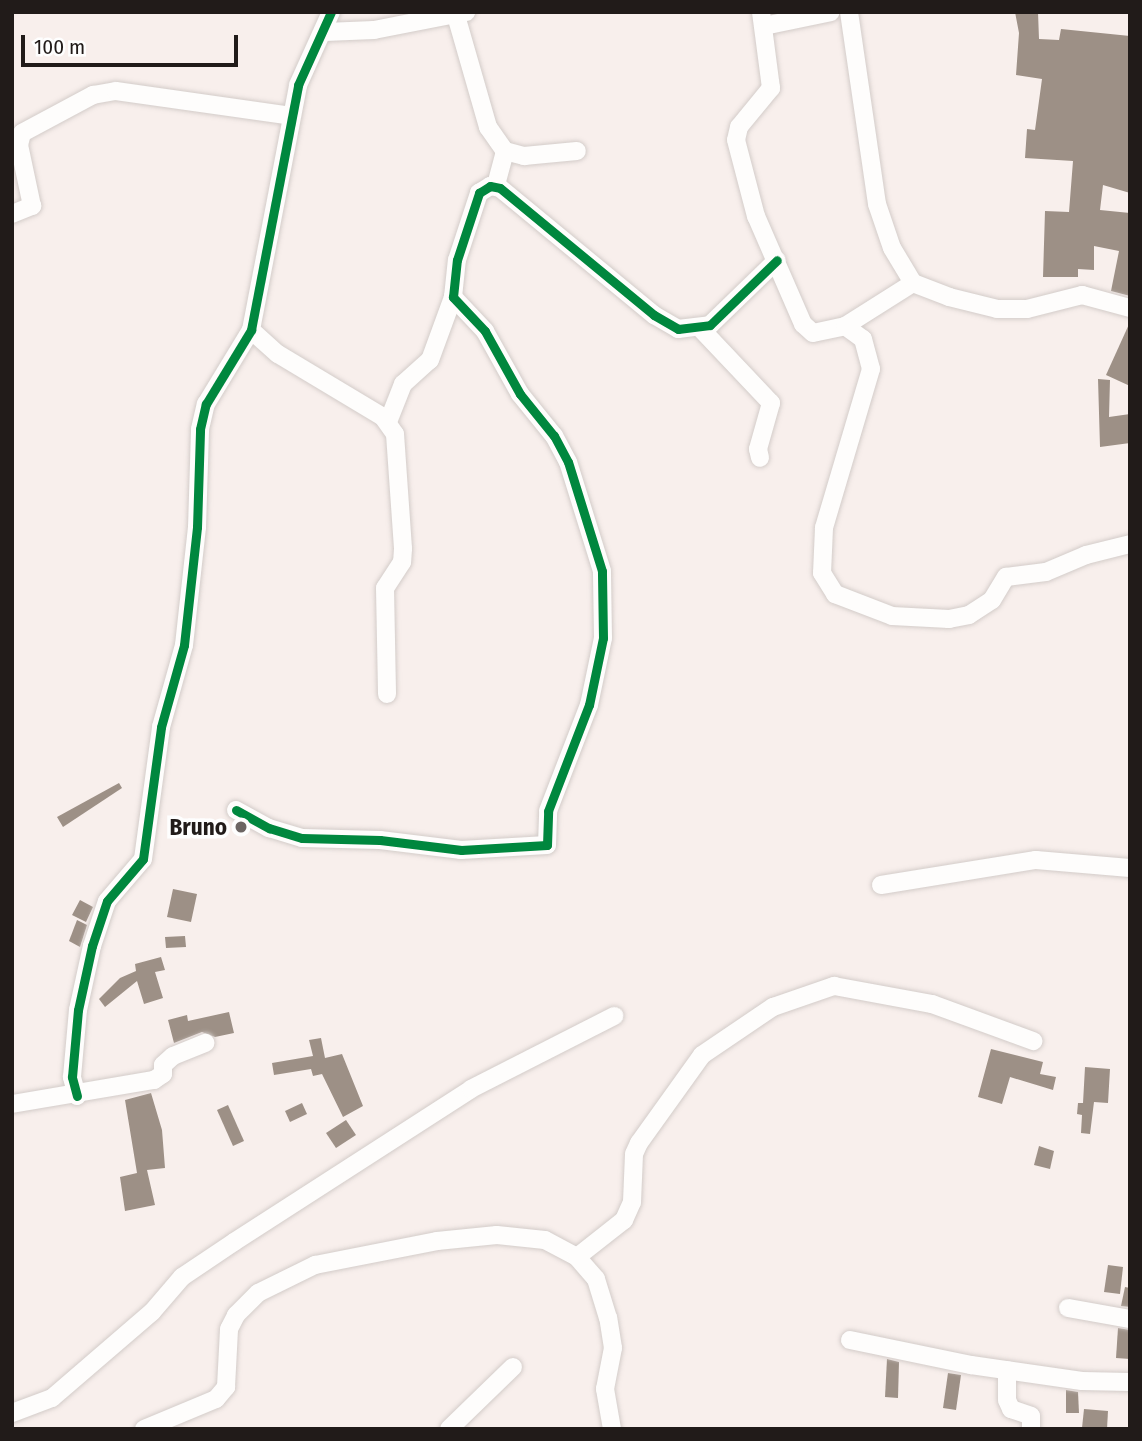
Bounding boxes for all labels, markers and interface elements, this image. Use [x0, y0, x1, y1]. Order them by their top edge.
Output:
scale bar [24, 21, 242, 65]
text: 100 m [34, 34, 85, 60]
place label: Bruno [169, 813, 227, 841]
marker: Bruno [233, 819, 249, 835]

